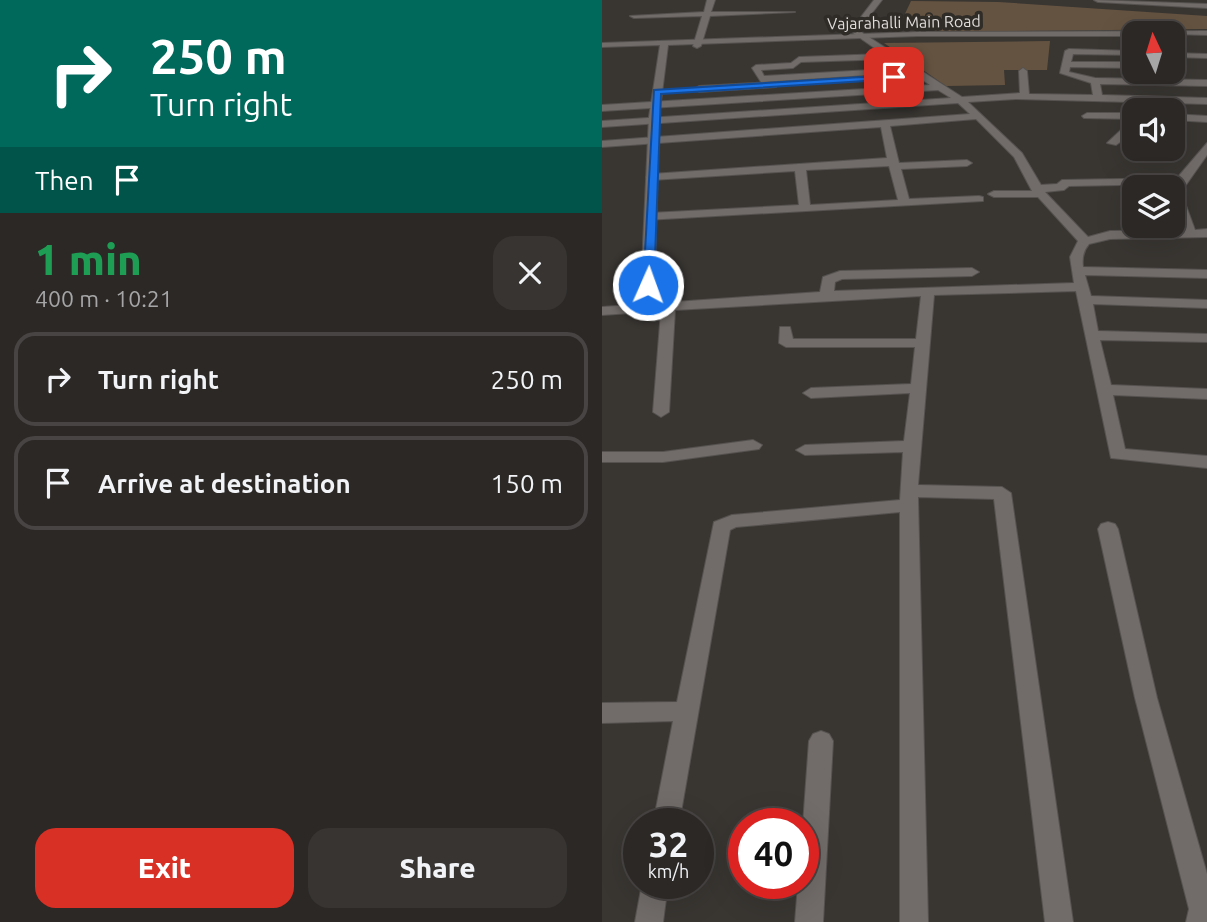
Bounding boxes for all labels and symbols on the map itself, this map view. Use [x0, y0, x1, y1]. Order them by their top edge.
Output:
street label: Vajarahalli Main Road [827, 12, 981, 32]
north arrow [1122, 21, 1185, 84]
pin [864, 47, 924, 107]
position arrow [611, 248, 685, 322]
speed limit sign: 40 [728, 808, 819, 899]

